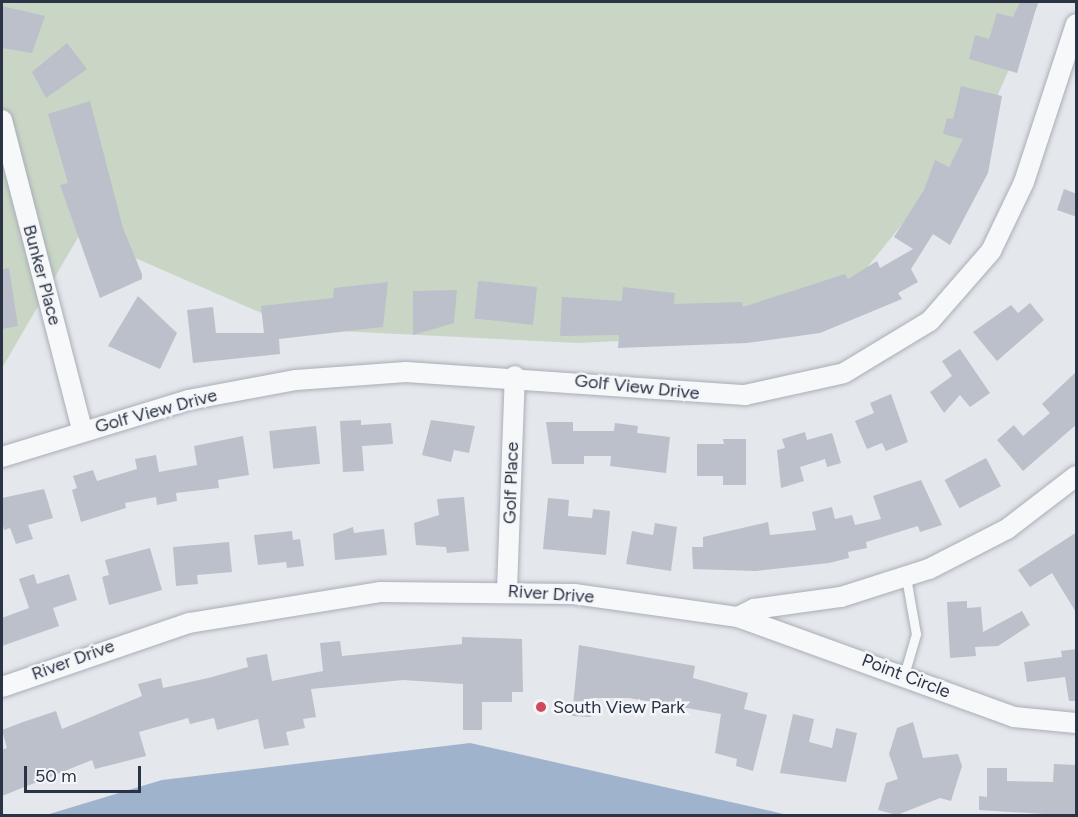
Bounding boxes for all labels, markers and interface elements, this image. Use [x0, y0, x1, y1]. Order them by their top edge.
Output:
street label: Bunker Place [18, 222, 66, 328]
street label: Golf View Drive [573, 370, 701, 404]
street label: Golf View Drive [93, 384, 219, 438]
street label: Golf Place [499, 442, 523, 524]
street label: River Drive [507, 580, 595, 608]
street label: River Drive [29, 635, 117, 685]
street label: Point Circle [859, 649, 953, 703]
place label: South View Park [553, 696, 685, 718]
marker: South View Park [534, 700, 548, 714]
scale bar [27, 754, 144, 792]
text: 50 m [35, 765, 77, 787]

